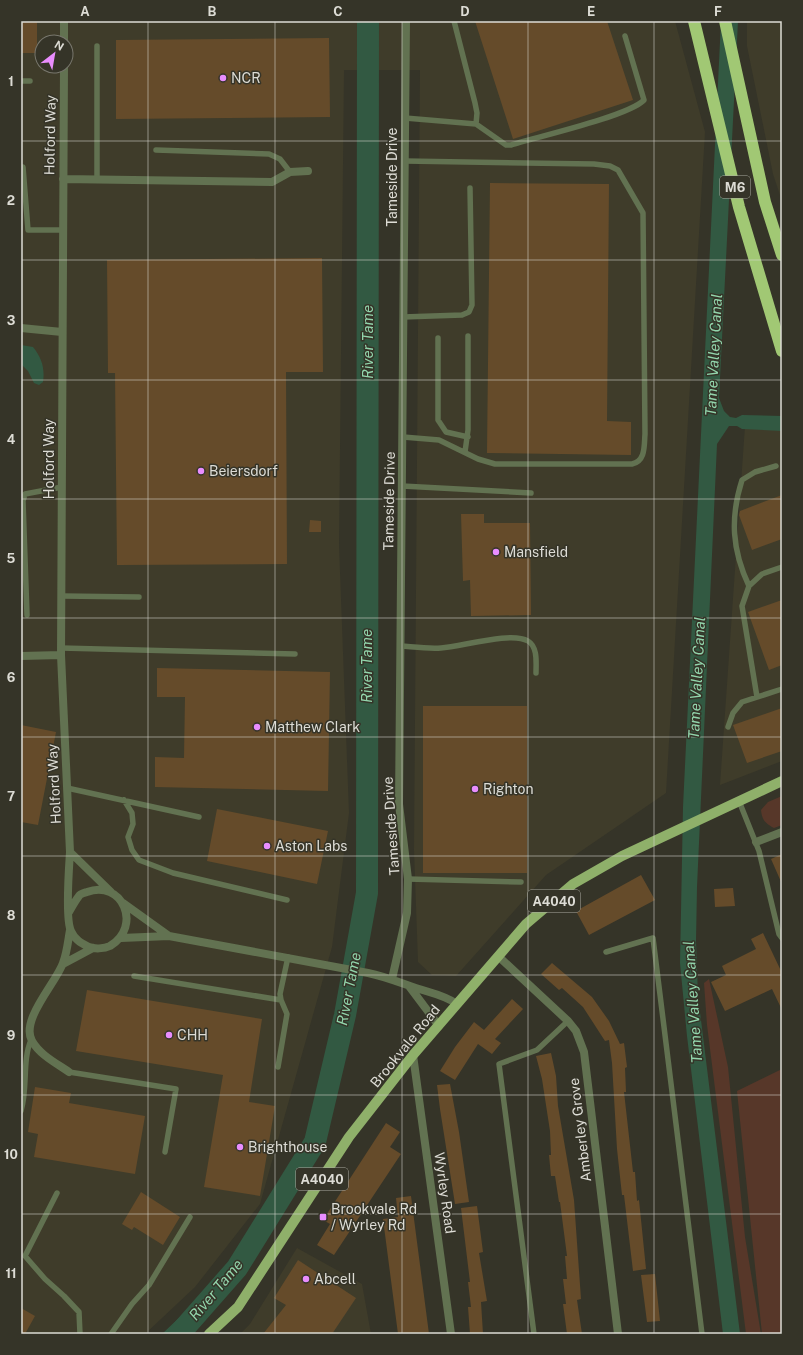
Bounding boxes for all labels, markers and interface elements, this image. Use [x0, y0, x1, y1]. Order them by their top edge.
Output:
text: A [80, 4, 90, 19]
text: B [208, 4, 217, 19]
text: C [333, 4, 343, 19]
text: D [460, 4, 470, 19]
text: E [587, 4, 595, 19]
text: F [714, 4, 722, 19]
north arrow [34, 34, 74, 74]
text: N [52, 38, 66, 53]
place label: NCR [231, 70, 261, 86]
marker: NCR [218, 73, 228, 83]
text: 1 [8, 74, 14, 89]
street label: Holford Way [41, 94, 59, 175]
street label: Tameside Drive [384, 128, 400, 226]
road number: M6 [720, 176, 750, 198]
text: 2 [7, 193, 15, 208]
water label: Tame Valley Canal [702, 293, 725, 417]
water label: River Tame [359, 305, 376, 379]
text: 3 [7, 313, 16, 328]
street label: Holford Way [41, 418, 57, 499]
text: 4 [7, 432, 16, 447]
street label: Tameside Drive [380, 451, 398, 551]
place label: Beiersdorf [209, 463, 278, 479]
marker: Beiersdorf [196, 466, 206, 476]
place label: Mansfield [504, 544, 568, 560]
marker: Mansfield [491, 547, 501, 557]
text: 5 [7, 551, 16, 566]
water label: Tame Valley Canal [685, 616, 708, 740]
water label: River Tame [358, 629, 375, 703]
text: 6 [7, 670, 16, 685]
place label: Matthew Clark [265, 719, 360, 735]
marker: Matthew Clark [252, 722, 262, 732]
street label: Holford Way [44, 743, 64, 825]
street label: Tameside Drive [380, 776, 402, 876]
place label: Righton [483, 781, 534, 797]
marker: Righton [470, 784, 480, 794]
text: 7 [7, 789, 15, 804]
place label: Aston Labs [275, 838, 347, 854]
marker: Aston Labs [262, 841, 272, 851]
road number: A4040 [528, 890, 580, 912]
text: 8 [7, 908, 16, 923]
water label: Tame Valley Canal [680, 940, 705, 1064]
water label: River Tame [333, 951, 364, 1027]
street label: Brookvale Road [367, 1002, 443, 1090]
place label: CHH [177, 1027, 208, 1043]
text: 9 [7, 1028, 15, 1043]
marker: CHH [164, 1030, 174, 1040]
street label: Amberley Grove [566, 1077, 594, 1183]
place label: Brighthouse [248, 1139, 327, 1155]
marker: Brighthouse [235, 1142, 245, 1152]
text: 10 [4, 1147, 18, 1162]
street label: Wyrley Road [431, 1151, 459, 1235]
road number: A4040 [296, 1168, 348, 1190]
place label: Brookvale Rd / Wyrley Rd [331, 1201, 417, 1233]
marker: Brookvale Rd / Wyrley Rd [318, 1212, 328, 1222]
water label: River Tame [185, 1256, 246, 1324]
text: 11 [5, 1266, 17, 1281]
place label: Abcell [314, 1271, 356, 1287]
marker: Abcell [301, 1274, 311, 1284]

